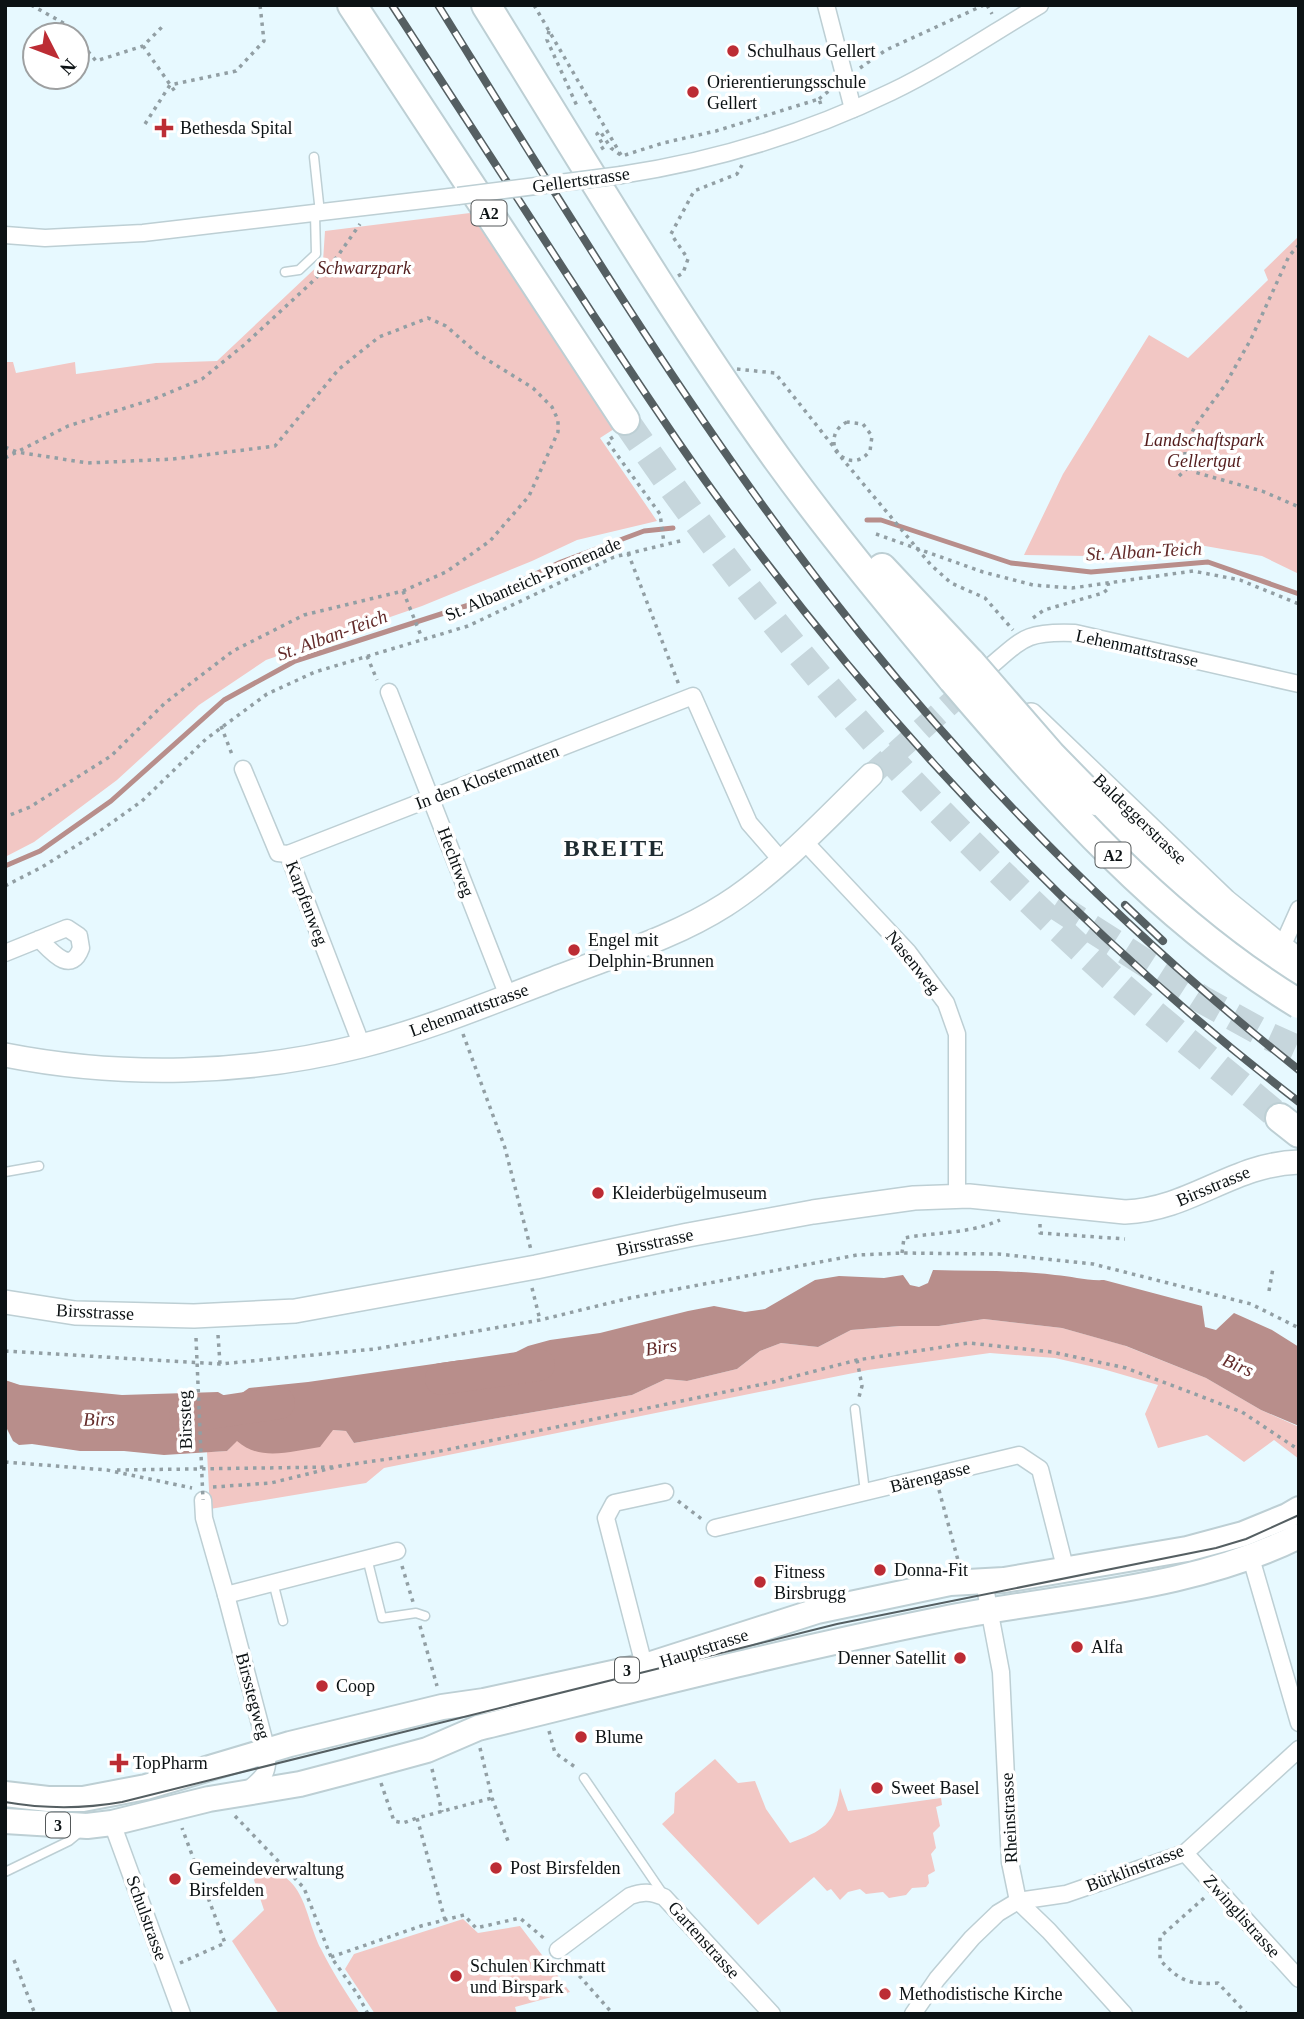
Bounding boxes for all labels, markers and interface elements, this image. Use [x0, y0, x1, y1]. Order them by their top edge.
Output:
north arrow [21, 21, 91, 91]
place label: Schulhaus Gellert [747, 41, 875, 61]
marker: Schulhaus Gellert [725, 43, 741, 59]
text: N [56, 55, 81, 79]
place label: Orierentierungsschule Gellert [707, 72, 866, 113]
marker: Orierentierungsschule Gellert [685, 84, 701, 100]
marker: Bethesda Spital [154, 118, 174, 138]
place label: Bethesda Spital [180, 118, 292, 138]
street label: Gellertstrasse [531, 163, 631, 197]
road number: A2 [472, 200, 506, 226]
park label: Schwarzpark [317, 258, 412, 278]
park label: Landschaftspark Gellertgut [1143, 430, 1265, 471]
street label: St. Albanteich-Promenade [442, 533, 624, 625]
water label: St. Alban-Teich [1085, 537, 1203, 565]
water label: St. Alban-Teich [274, 605, 390, 665]
street label: Lehenmattstrasse [1074, 625, 1200, 671]
street label: In den Klostermatten [412, 740, 562, 814]
street label: Baldeggerstrasse [1089, 769, 1191, 869]
street label: Hechtweg [434, 824, 478, 900]
district label: BREITE [564, 835, 666, 861]
road number: A2 [1096, 842, 1130, 868]
street label: Karpfenweg [282, 858, 332, 948]
street label: Nasenweg [882, 927, 944, 997]
place label: Engel mit Delphin-Brunnen [588, 930, 714, 971]
marker: Engel mit Delphin-Brunnen [566, 942, 582, 958]
street label: Lehenmattstrasse [407, 979, 531, 1041]
street label: Birsstrasse [1173, 1162, 1253, 1210]
place label: Kleiderbügelmuseum [612, 1183, 767, 1203]
marker: Kleiderbügelmuseum [590, 1185, 606, 1201]
street label: Birsstrasse [615, 1224, 695, 1260]
street label: Birsstrasse [56, 1300, 134, 1324]
water label: Birs [644, 1334, 678, 1360]
water label: Birs [1219, 1349, 1257, 1381]
street label: Birssteg [174, 1390, 196, 1450]
water label: Birs [83, 1408, 115, 1430]
street label: Bärengasse [888, 1457, 972, 1497]
place label: Donna-Fit [894, 1560, 968, 1580]
place label: Fitness Birsbrugg [774, 1562, 846, 1603]
marker: Donna-Fit [872, 1562, 888, 1578]
marker: Fitness Birsbrugg [752, 1574, 768, 1590]
street label: Hauptstrasse [657, 1624, 751, 1672]
place label: Alfa [1091, 1637, 1123, 1657]
marker: Alfa [1069, 1639, 1085, 1655]
place label: Denner Satellit [838, 1648, 946, 1668]
street label: Birsstegweg [232, 1650, 274, 1742]
marker: Denner Satellit [952, 1650, 968, 1666]
road number: 3 [615, 1658, 639, 1682]
place label: Coop [336, 1676, 375, 1696]
marker: Coop [314, 1678, 330, 1694]
place label: Blume [595, 1727, 643, 1747]
marker: Blume [573, 1729, 589, 1745]
place label: TopPharm [133, 1753, 208, 1773]
marker: TopPharm [111, 1755, 127, 1771]
street label: Rheinstrasse [997, 1772, 1021, 1864]
place label: Sweet Basel [891, 1778, 979, 1798]
marker: Sweet Basel [869, 1780, 885, 1796]
road number: 3 [46, 1812, 70, 1838]
street label: Bürklinstrasse [1083, 1840, 1187, 1896]
place label: Post Birsfelden [510, 1858, 621, 1878]
place label: Gemeindeverwaltung Birsfelden [189, 1859, 344, 1900]
marker: Post Birsfelden [488, 1860, 504, 1876]
street label: Zwinglistrasse [1199, 1870, 1285, 1962]
marker: Gemeindeverwaltung Birsfelden [167, 1871, 183, 1887]
street label: Schulstrasse [122, 1873, 172, 1963]
street label: Gartenstrasse [664, 1897, 744, 1983]
place label: Schulen Kirchmatt und Birspark [470, 1956, 605, 1997]
marker: Schulen Kirchmatt und Birspark [448, 1968, 464, 1984]
place label: Methodistische Kirche [899, 1984, 1062, 2004]
marker: Methodistische Kirche [877, 1986, 893, 2002]

